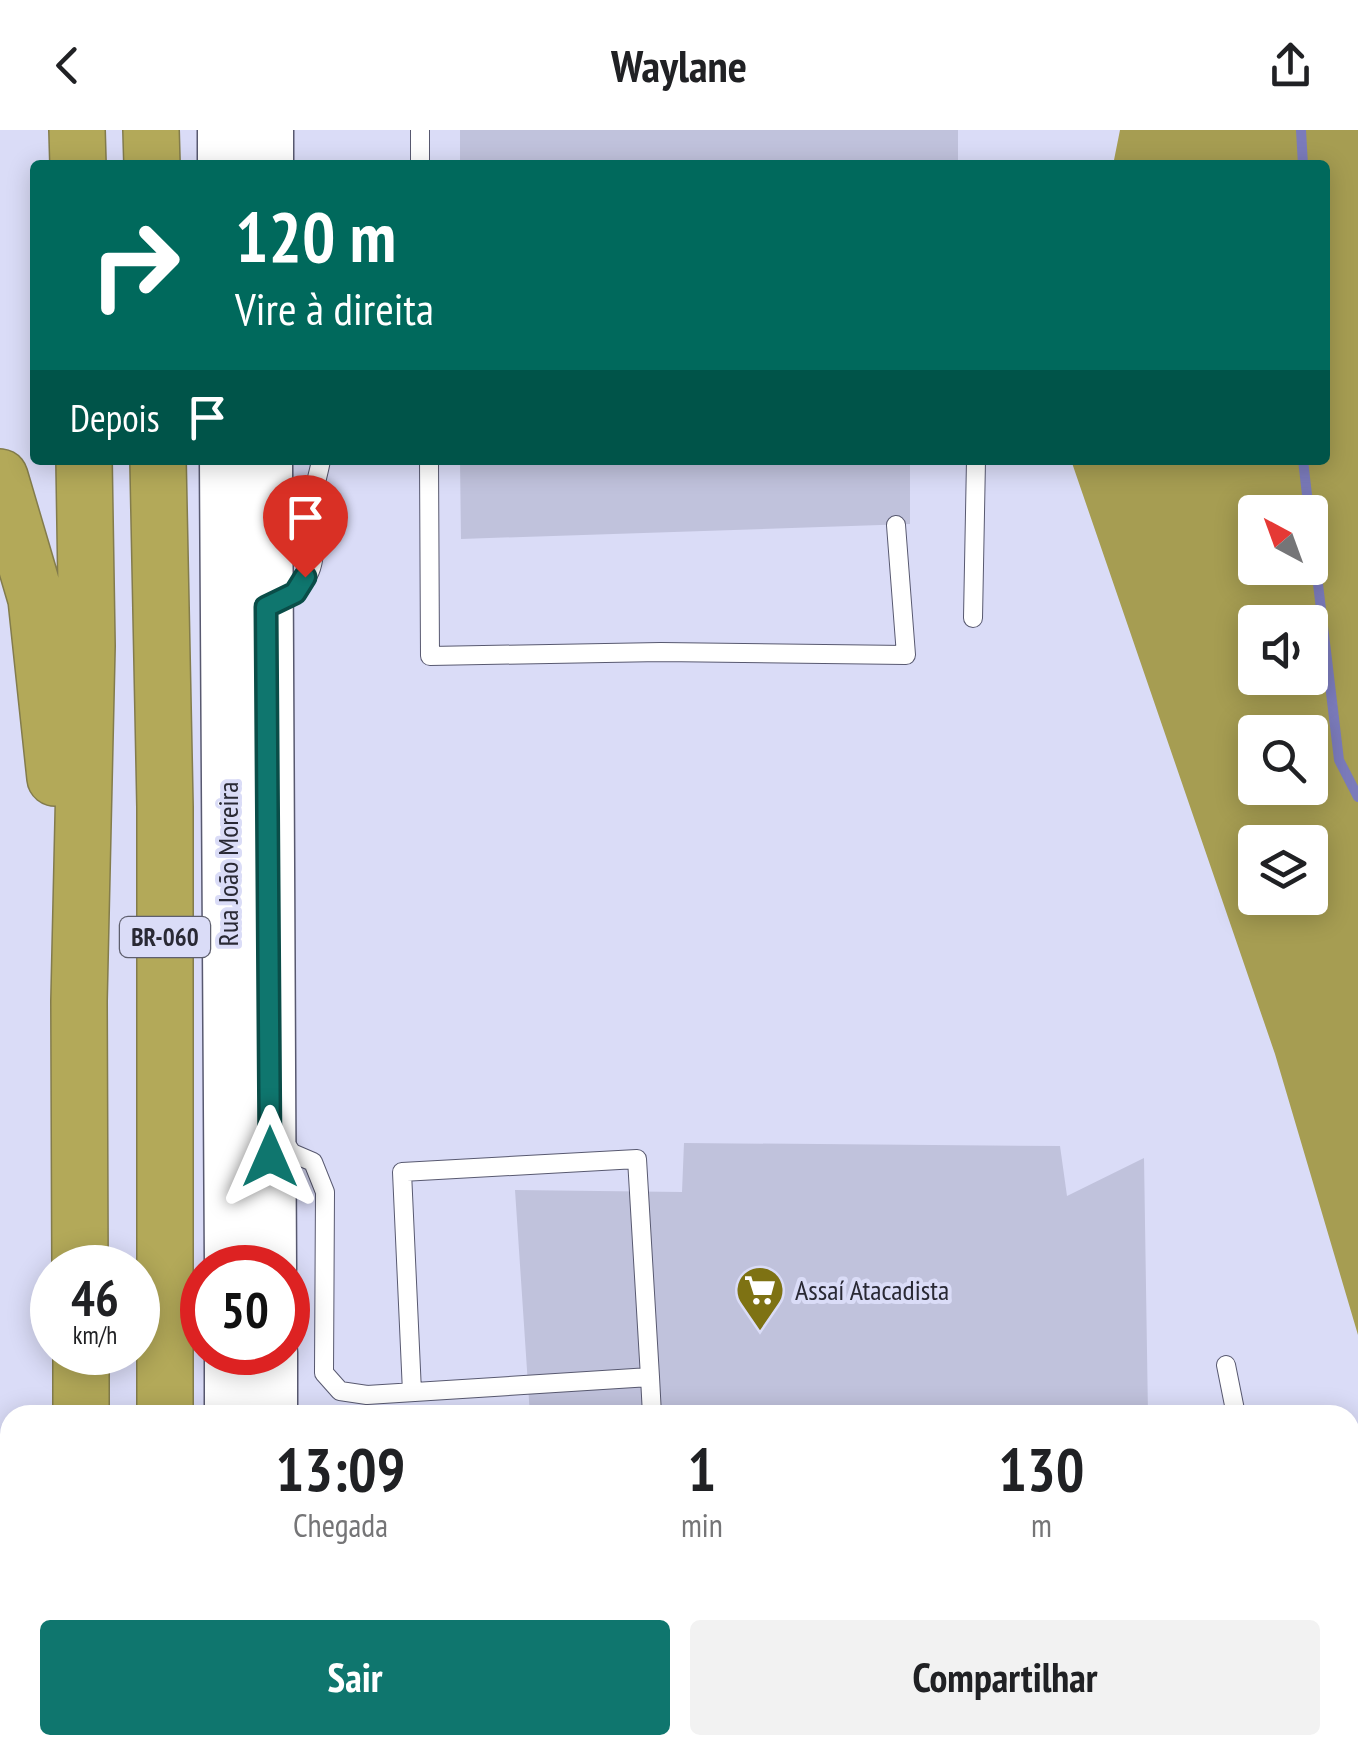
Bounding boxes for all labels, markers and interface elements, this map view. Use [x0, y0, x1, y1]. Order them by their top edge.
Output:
text: Waylane [611, 36, 747, 94]
icon: back [40, 38, 95, 93]
icon: share [1263, 38, 1318, 93]
text: 120 m [235, 191, 396, 281]
icon: right [70, 200, 200, 330]
text: Vire à direita [235, 279, 434, 337]
icon: arrive [180, 390, 235, 445]
text: Depois [70, 393, 160, 442]
pin [263, 475, 348, 578]
icon: arrive [278, 490, 333, 545]
north arrow [1238, 495, 1328, 585]
map controls [1238, 495, 1328, 915]
button: sound [1238, 605, 1328, 695]
button: search [1238, 715, 1328, 805]
street label: Rua João Moreira [209, 782, 246, 946]
button: layers [1238, 825, 1328, 915]
road number: BR-060 [120, 917, 210, 957]
position arrow [218, 1105, 322, 1209]
speed limit sign: 50 [180, 1245, 310, 1375]
supermarket icon: Assaí Atacadista [734, 1264, 786, 1332]
text: 46 [71, 1265, 119, 1330]
place label: Assaí Atacadista [795, 1271, 949, 1308]
text: km/h [73, 1319, 117, 1351]
text: 13:09 [276, 1430, 405, 1508]
text: 1 [688, 1430, 716, 1508]
text: 130 [998, 1430, 1084, 1508]
text: Chegada [293, 1504, 388, 1546]
text: min [681, 1504, 723, 1546]
text: m [1031, 1504, 1052, 1546]
button: Sair [40, 1620, 670, 1735]
button: Compartilhar [690, 1620, 1320, 1735]

